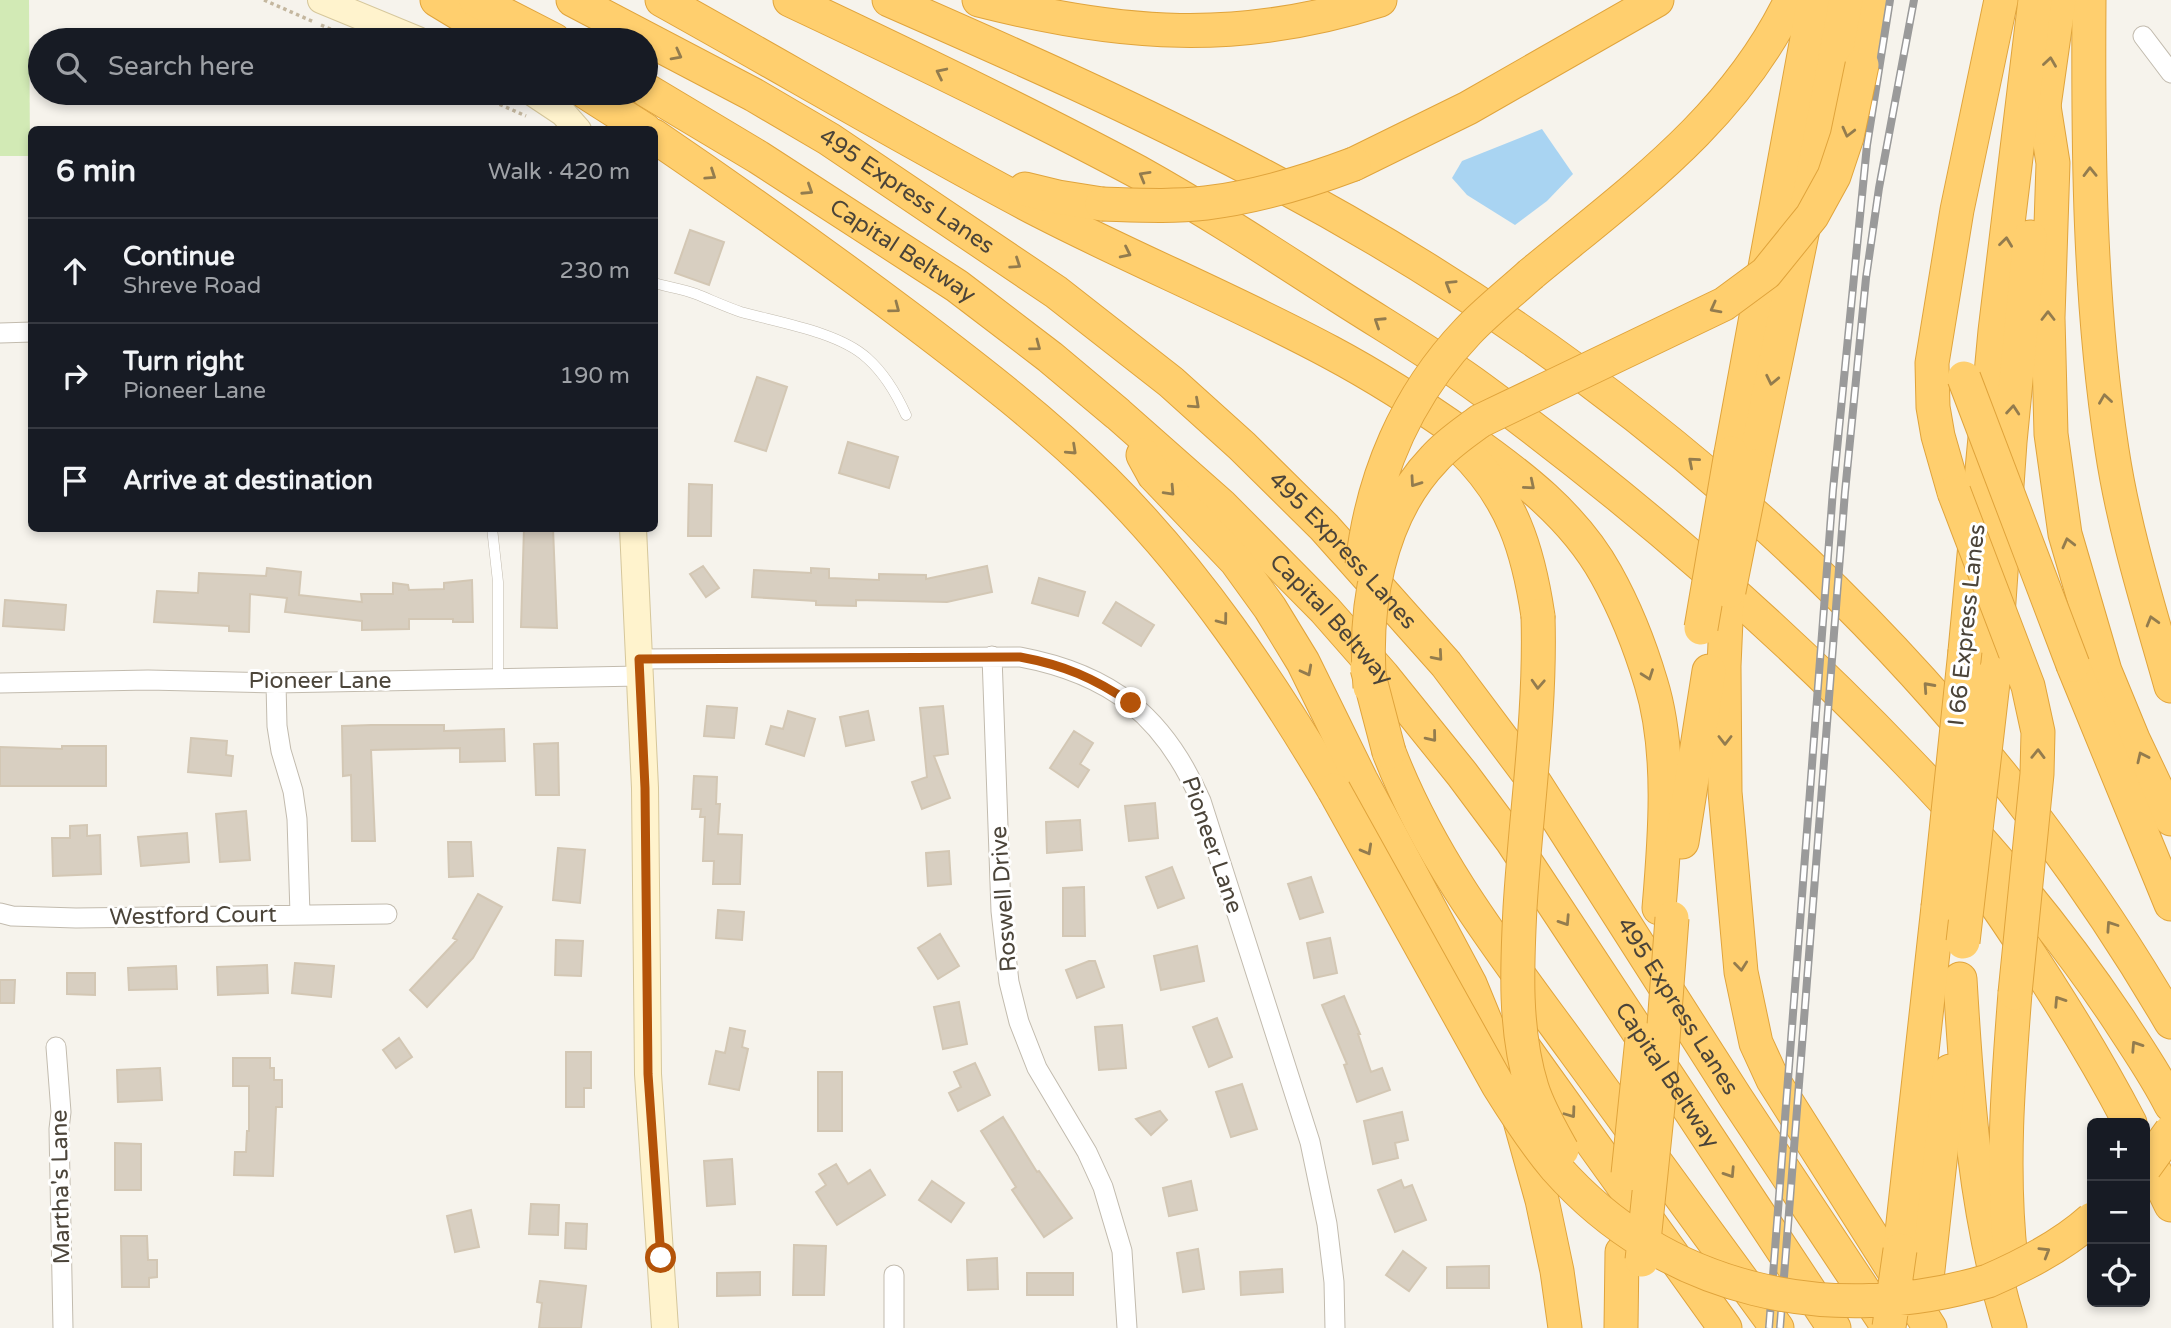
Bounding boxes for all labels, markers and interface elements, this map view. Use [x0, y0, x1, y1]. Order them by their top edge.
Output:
search box [28, 28, 658, 105]
one-way arrow [670, 47, 682, 60]
icon: search [52, 48, 90, 86]
text: Search here [108, 51, 254, 82]
one-way arrow [2042, 56, 2057, 68]
one-way arrow [936, 68, 948, 82]
street label: 495 Express Lanes [814, 122, 999, 260]
one-way arrow [1842, 126, 1856, 138]
text: 6 min [56, 153, 136, 190]
text: Walk · 420 m [488, 158, 630, 186]
one-way arrow [2082, 166, 2097, 177]
one-way arrow [703, 167, 716, 179]
one-way arrow [1139, 171, 1151, 184]
one-way arrow [801, 181, 814, 194]
street label: Capital Beltway [824, 193, 981, 309]
one-way arrow [1998, 236, 2013, 248]
text: Continue [123, 241, 235, 272]
one-way arrow [1119, 244, 1131, 258]
icon: ahead [56, 252, 94, 290]
one-way arrow [1008, 256, 1021, 268]
text: 230 m [560, 257, 630, 285]
text: Shreve Road [123, 272, 261, 300]
one-way arrow [1445, 280, 1458, 293]
one-way arrow [887, 299, 900, 312]
one-way arrow [1710, 300, 1722, 314]
one-way arrow [2040, 311, 2056, 321]
one-way arrow [1374, 318, 1387, 331]
one-way arrow [1028, 338, 1041, 351]
text: Turn right [123, 346, 244, 377]
icon: right [56, 357, 94, 395]
text: 190 m [560, 362, 630, 390]
one-way arrow [1765, 374, 1780, 386]
text: Pioneer Lane [123, 377, 266, 405]
one-way arrow [2097, 393, 2112, 404]
one-way arrow [1187, 396, 1200, 408]
one-way arrow [2005, 404, 2020, 415]
one-way arrow [1064, 442, 1077, 455]
one-way arrow [1689, 458, 1702, 470]
icon: arrive [56, 462, 94, 500]
text: Arrive at destination [123, 465, 373, 496]
street label: 495 Express Lanes [1263, 466, 1423, 635]
one-way arrow [1411, 474, 1423, 487]
one-way arrow [1522, 476, 1534, 489]
one-way arrow [1161, 483, 1174, 496]
street label: I 66 Express Lanes [1942, 523, 1992, 727]
one-way arrow [2062, 537, 2076, 549]
street label: Capital Beltway [1264, 548, 1399, 691]
one-way arrow [1215, 612, 1227, 625]
one-way arrow [2146, 615, 2161, 627]
one-way arrow [1430, 647, 1443, 660]
one-way arrow [1299, 664, 1313, 676]
street label: Pioneer Lane [248, 667, 392, 695]
one-way arrow [1640, 668, 1654, 680]
one-way arrow [1531, 679, 1546, 690]
one-way arrow [1924, 682, 1936, 695]
route end [1115, 687, 1146, 718]
one-way arrow [1424, 729, 1437, 741]
one-way arrow [1717, 735, 1733, 745]
one-way arrow [2030, 748, 2046, 759]
one-way arrow [2136, 752, 2150, 764]
street label: Pioneer Lane [1175, 773, 1249, 917]
street label: Roswell Drive [985, 825, 1023, 973]
one-way arrow [1359, 843, 1372, 855]
street label: Westford Court [109, 901, 277, 931]
street label: 495 Express Lanes [1611, 912, 1744, 1100]
one-way arrow [1557, 914, 1570, 927]
one-way arrow [2106, 920, 2119, 933]
one-way arrow [1733, 961, 1748, 972]
one-way arrow [2055, 995, 2068, 1008]
street label: Capital Beltway [1609, 997, 1725, 1154]
one-way arrow [2131, 1041, 2144, 1054]
one-way arrow [1563, 1105, 1575, 1117]
street label: Martha's Lane [46, 1109, 76, 1265]
map controls [2087, 1118, 2150, 1307]
button: + [2087, 1118, 2150, 1181]
one-way arrow [1722, 1165, 1735, 1178]
button: − [2087, 1181, 2150, 1244]
route start [645, 1242, 676, 1273]
button: locate [2087, 1244, 2150, 1307]
one-way arrow [2038, 1248, 2051, 1261]

